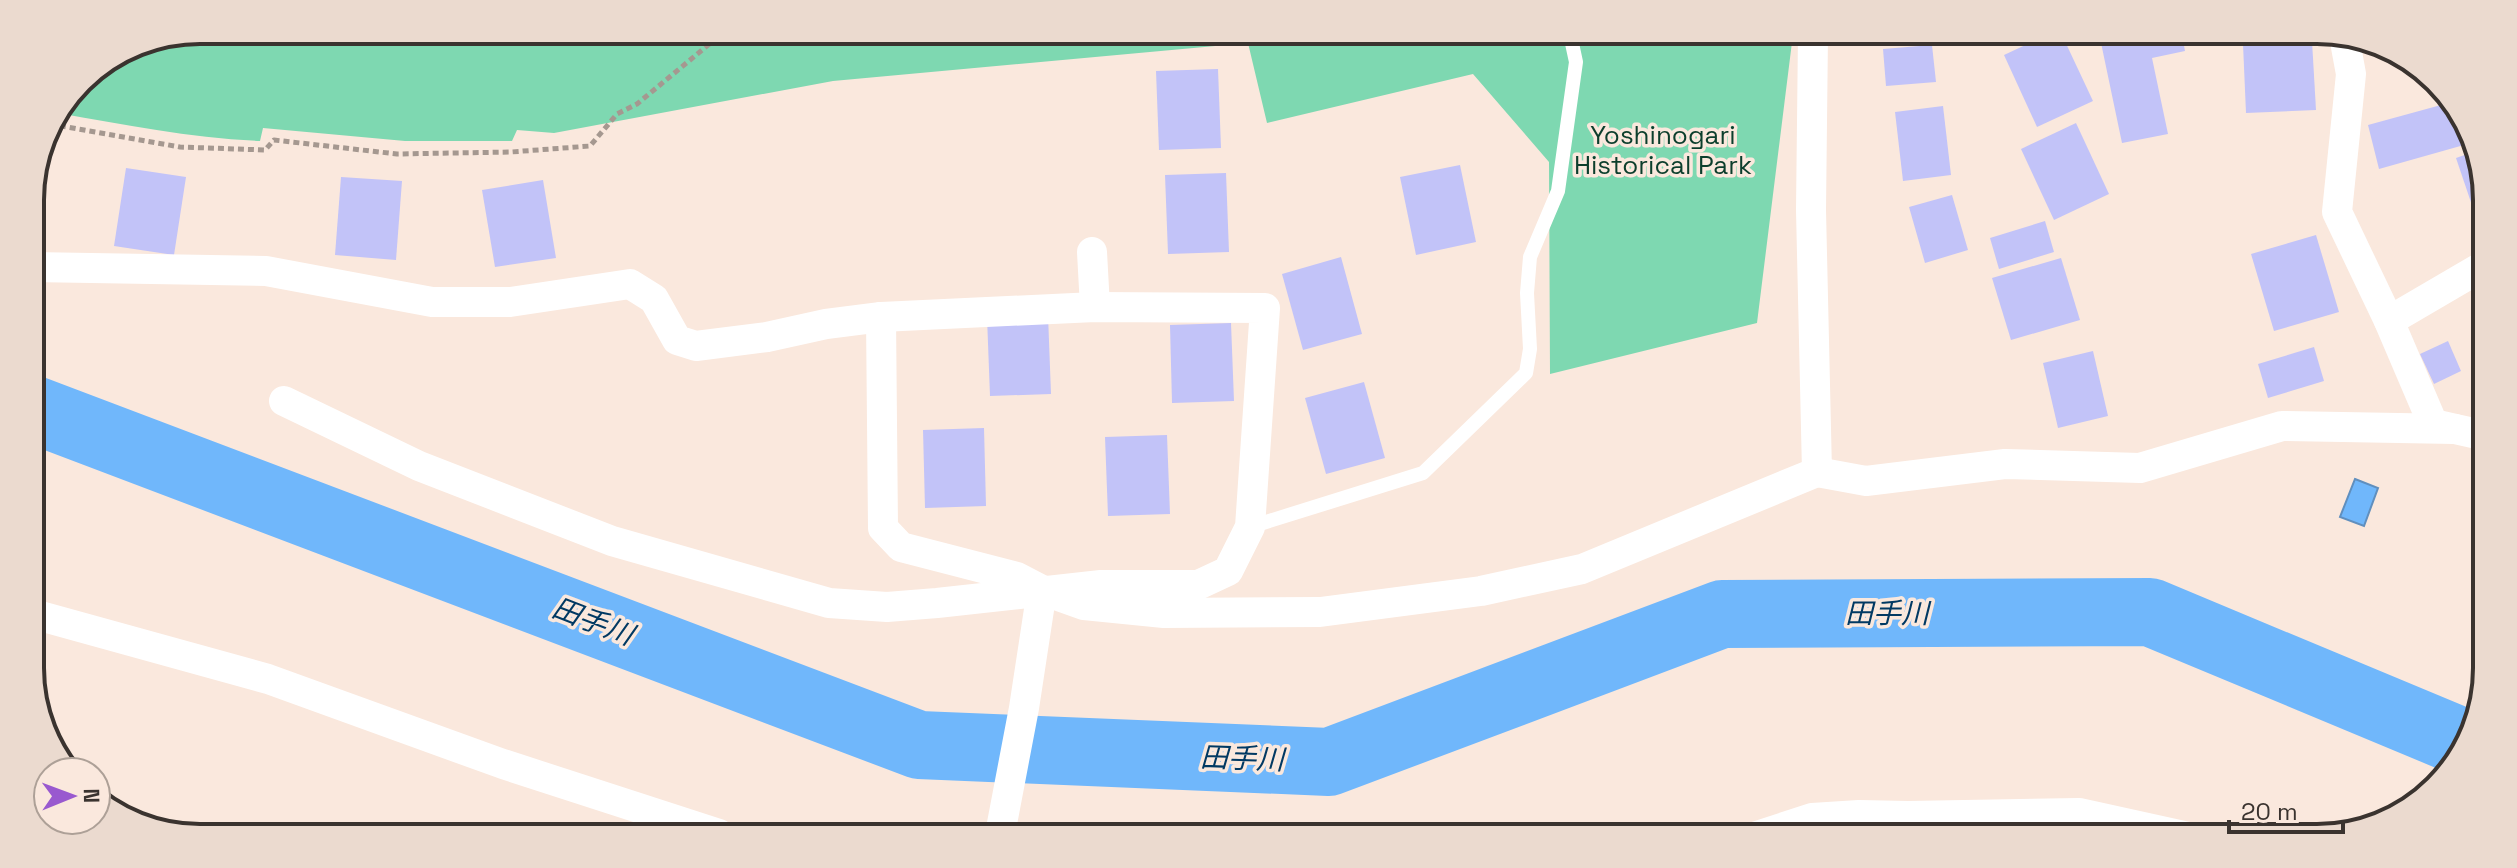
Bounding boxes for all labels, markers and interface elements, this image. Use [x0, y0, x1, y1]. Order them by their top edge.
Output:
park label: Yoshinogari Historical Park [1574, 118, 1752, 182]
water label: 田手川 [547, 589, 641, 654]
water label: 田手川 [1845, 595, 1932, 631]
water label: 田手川 [1199, 739, 1288, 778]
north arrow [32, 756, 112, 836]
scale bar [2229, 784, 2343, 834]
text: N [78, 788, 106, 803]
text: 20 m [2241, 796, 2298, 827]

